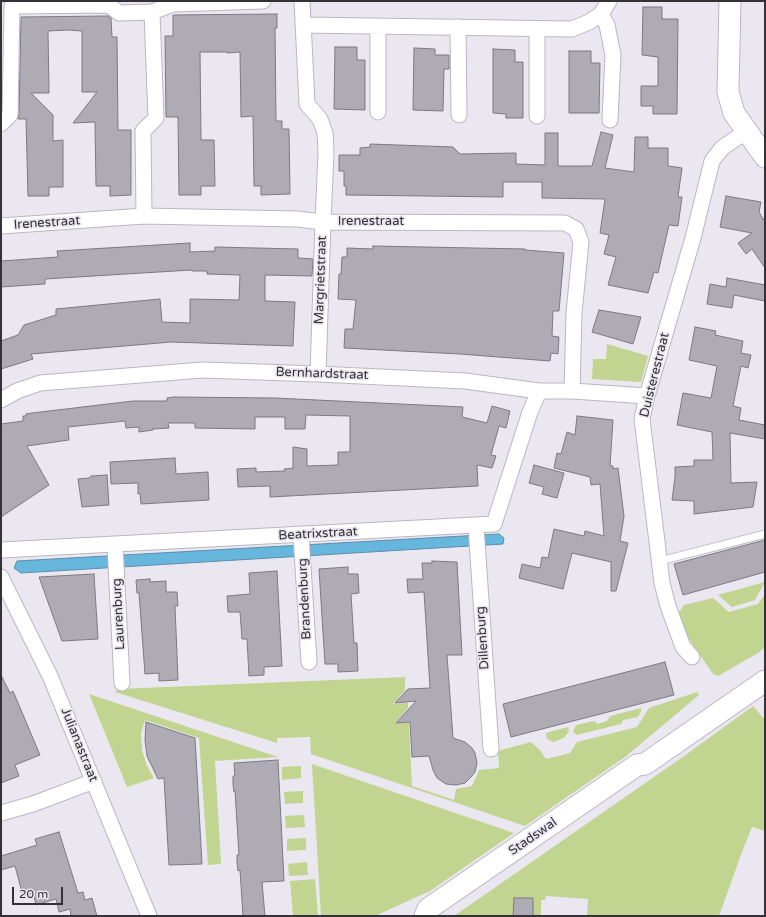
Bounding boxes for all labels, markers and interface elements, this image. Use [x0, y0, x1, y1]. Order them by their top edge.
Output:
street label: Irenestraat [13, 213, 81, 233]
street label: Irenestraat [338, 214, 404, 230]
street label: Margrietstraat [312, 235, 330, 325]
street label: Duisterestraat [637, 331, 673, 419]
street label: Bernhardstraat [275, 365, 369, 383]
street label: Beatrixstraat [278, 524, 358, 544]
street label: Brandenburg [295, 558, 315, 640]
street label: Laurenburg [109, 578, 129, 650]
street label: Dillenburg [473, 606, 493, 670]
street label: Julianastraat [57, 706, 101, 784]
street label: Stadswal [506, 815, 560, 859]
scale bar [14, 879, 65, 905]
text: 20 m [19, 887, 48, 901]

